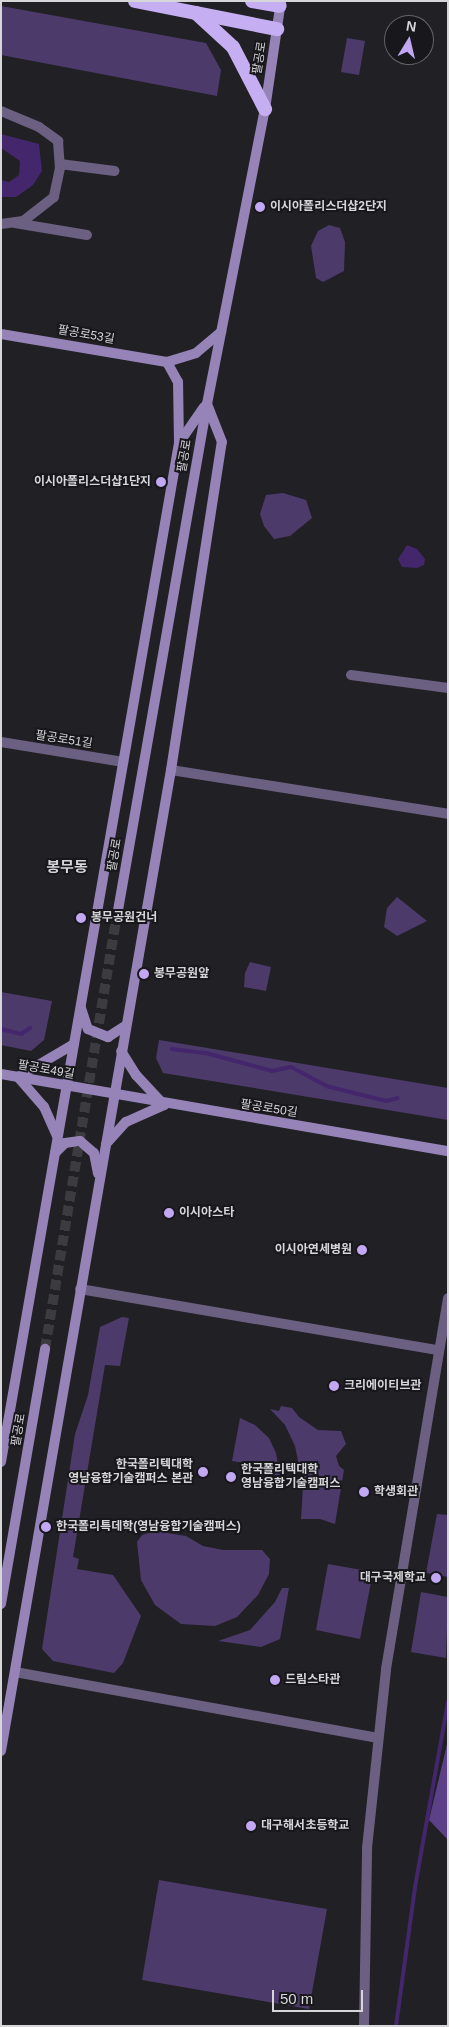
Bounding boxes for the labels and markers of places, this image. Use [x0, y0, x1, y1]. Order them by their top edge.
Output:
place label: 이시아폴리스더샵2단지 [270, 200, 387, 214]
marker: 이시아폴리스더샵2단지 [254, 201, 266, 213]
place label: 이시아폴리스더샵1단지 [34, 475, 151, 489]
marker: 이시아폴리스더샵1단지 [155, 476, 167, 488]
place label: 봉무공원건너 [91, 911, 157, 925]
marker: 봉무공원건너 [75, 912, 87, 924]
place label: 봉무공원앞 [154, 967, 209, 981]
marker: 봉무공원앞 [138, 968, 150, 980]
place label: 이시아스타 [179, 1206, 234, 1220]
marker: 이시아스타 [163, 1207, 175, 1219]
place label: 이시아연세병원 [275, 1243, 352, 1257]
marker: 이시아연세병원 [356, 1244, 368, 1256]
place label: 크리에이티브관 [344, 1379, 421, 1393]
marker: 크리에이티브관 [328, 1380, 340, 1392]
place label: 한국폴리텍대학 영남융합기술캠퍼스 본관 [68, 1458, 193, 1486]
place label: 한국폴리텍대학 영남융합기술캠퍼스 [241, 1463, 340, 1491]
marker: 한국폴리텍대학 영남융합기술캠퍼스 본관 [197, 1466, 209, 1478]
marker: 한국폴리텍대학 영남융합기술캠퍼스 [225, 1471, 237, 1483]
place label: 학생회관 [374, 1485, 418, 1499]
marker: 학생회관 [358, 1486, 370, 1498]
place label: 한국폴리특데학(영남융합기술캠퍼스) [56, 1520, 241, 1534]
marker: 한국폴리특데학(영남융합기술캠퍼스) [40, 1521, 52, 1533]
place label: 대구국제학교 [360, 1571, 426, 1585]
marker: 대구국제학교 [430, 1572, 442, 1584]
place label: 드림스타관 [285, 1673, 340, 1687]
marker: 드림스타관 [269, 1674, 281, 1686]
place label: 대구해서초등학교 [261, 1819, 349, 1833]
marker: 대구해서초등학교 [245, 1820, 257, 1832]

